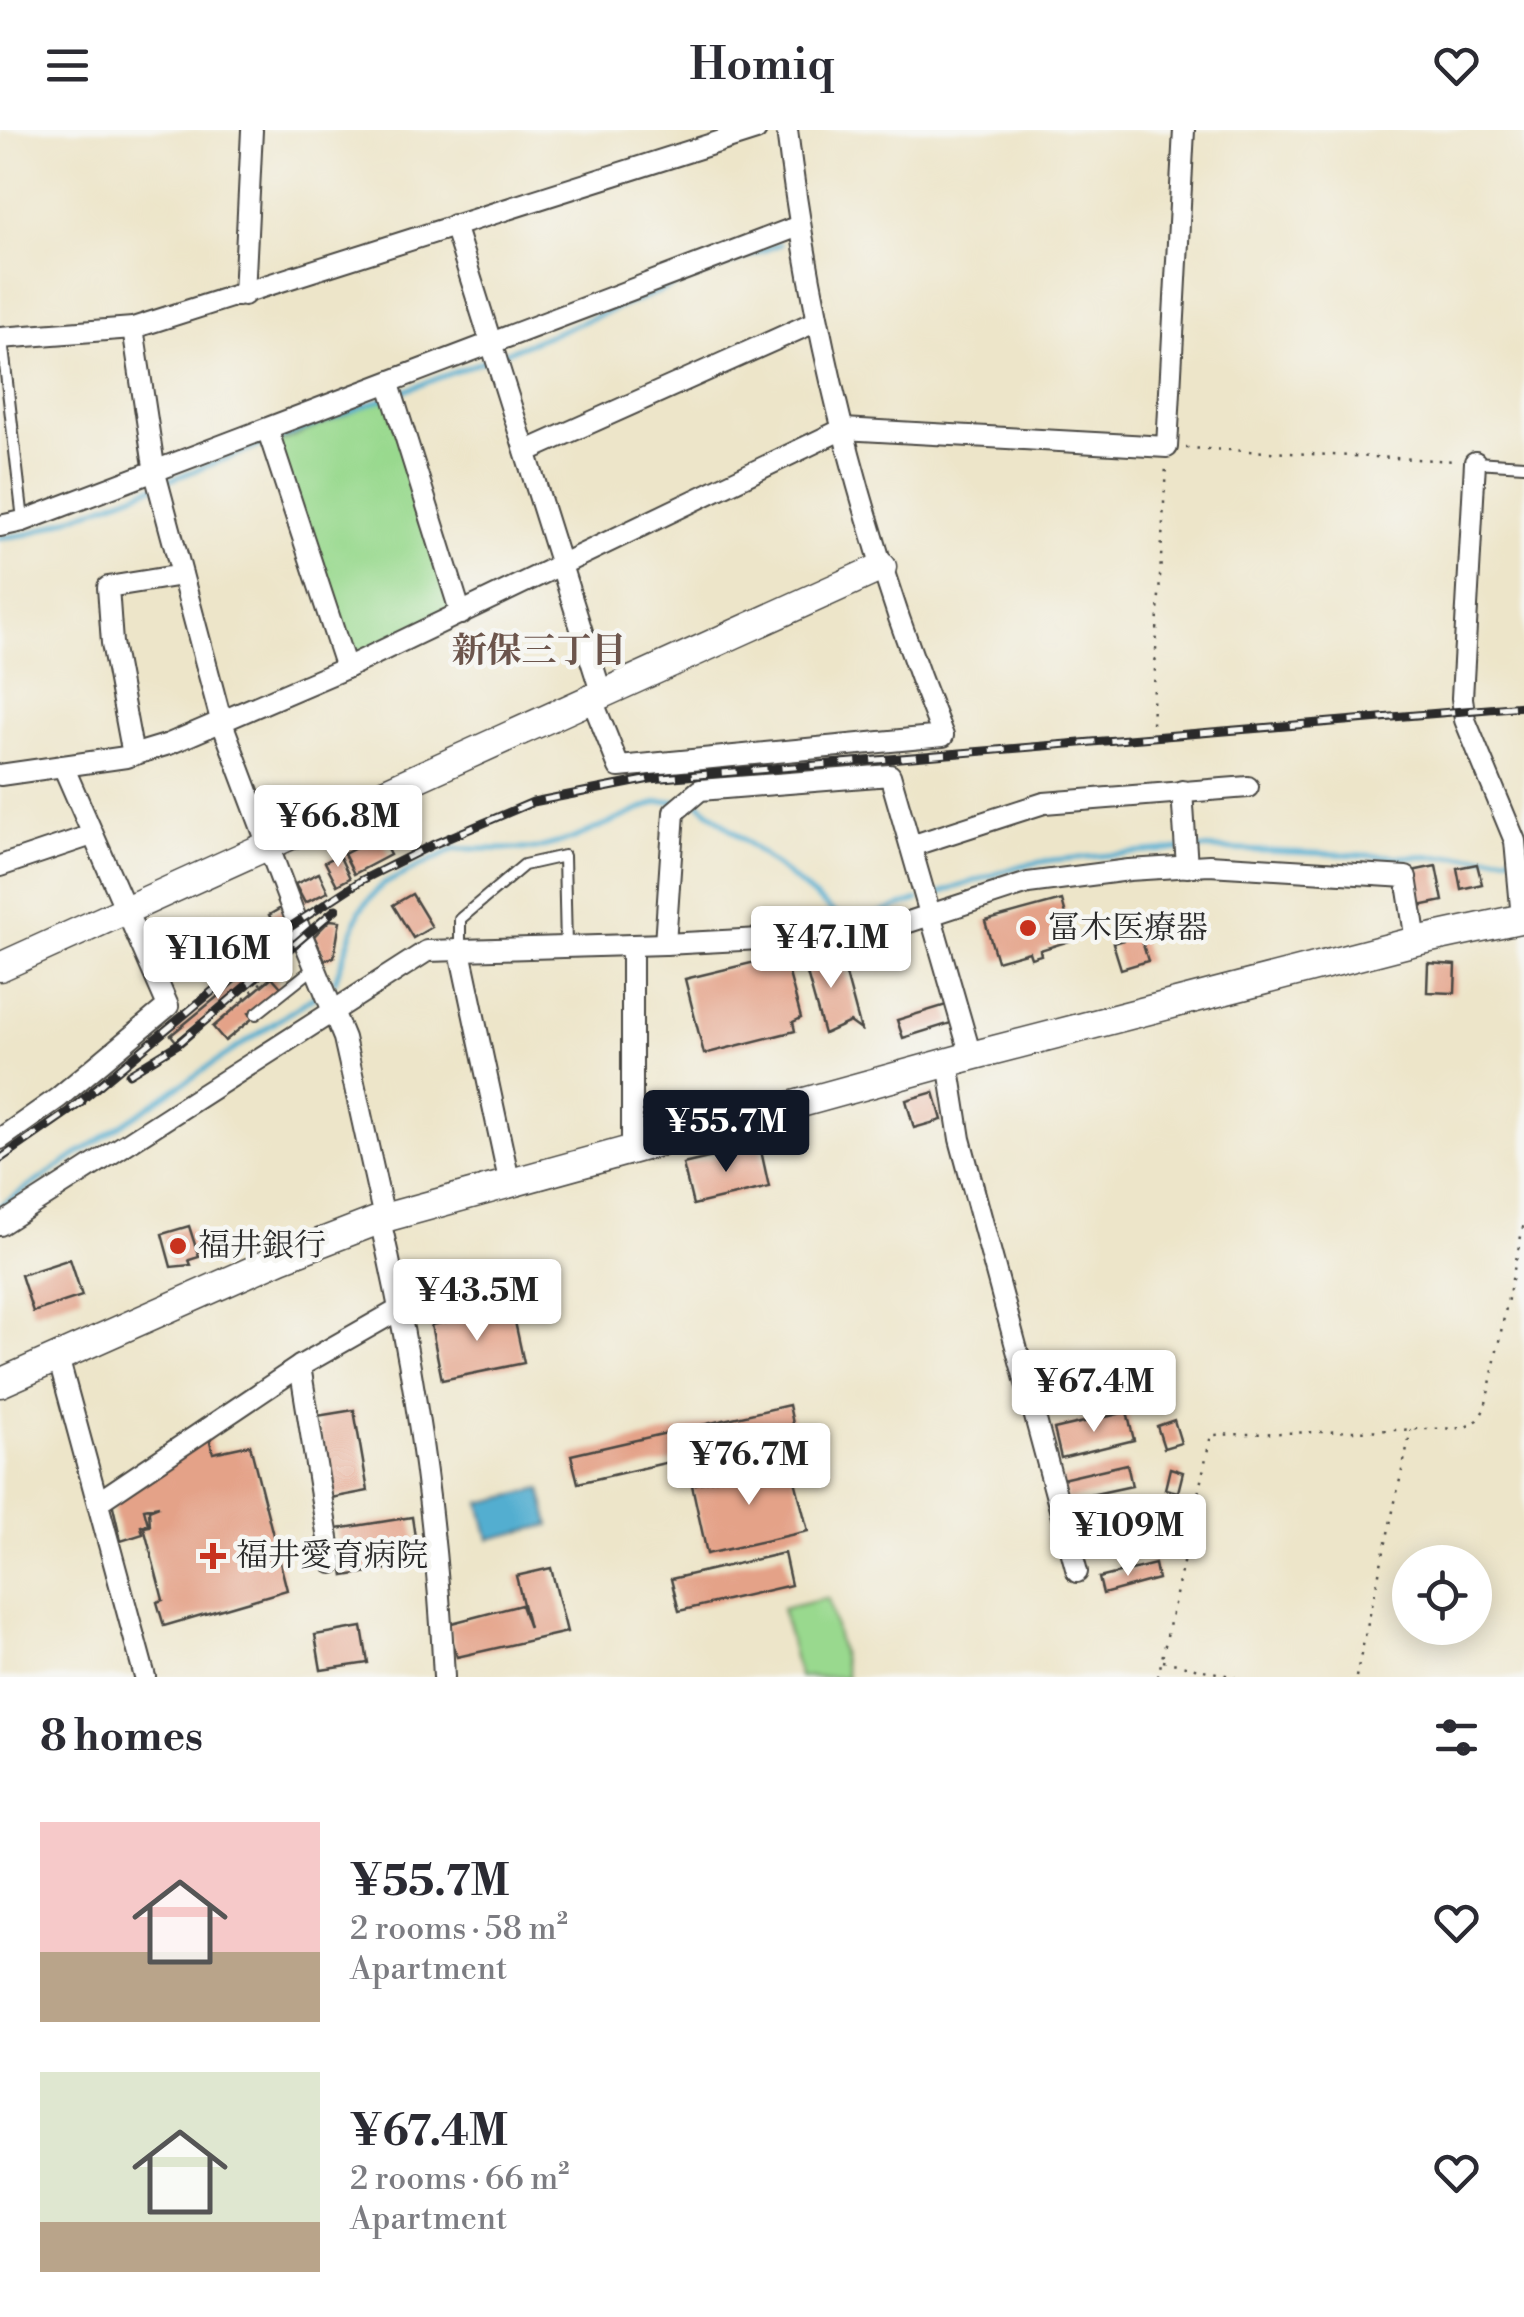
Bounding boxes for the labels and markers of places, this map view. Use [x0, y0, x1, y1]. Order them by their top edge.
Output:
pin: ¥66.8M [257, 785, 419, 870]
pin: ¥47.1M [750, 906, 912, 991]
place label: 冨木医療器 [1048, 908, 1208, 948]
pin: ¥116M [148, 917, 288, 1002]
marker: 冨木医療器 [1017, 917, 1039, 939]
pin: ¥55.7M [645, 1090, 807, 1175]
place label: 福井銀行 [198, 1226, 326, 1266]
marker: 福井銀行 [167, 1235, 189, 1257]
pin: ¥43.5M [396, 1259, 558, 1344]
pin: ¥67.4M [1013, 1350, 1175, 1435]
pin: ¥76.7M [668, 1423, 830, 1508]
pin: ¥109M [1058, 1494, 1198, 1579]
place label: 福井愛育病院 [236, 1536, 428, 1576]
marker: 福井愛育病院 [200, 1543, 226, 1569]

